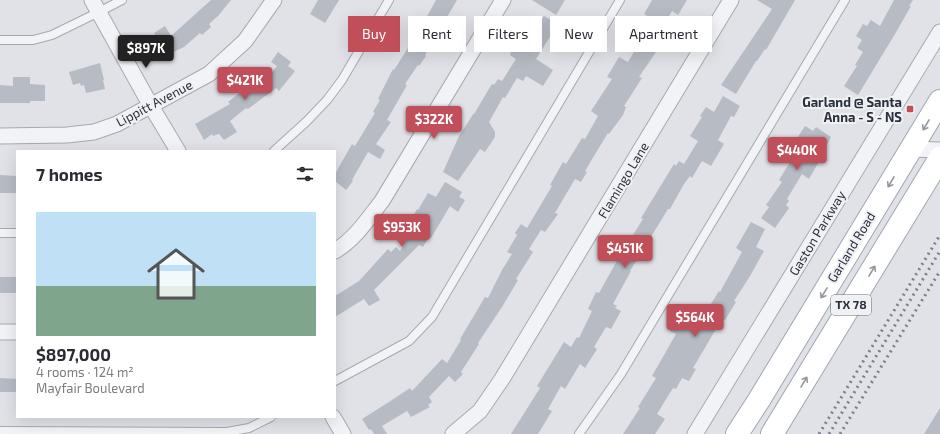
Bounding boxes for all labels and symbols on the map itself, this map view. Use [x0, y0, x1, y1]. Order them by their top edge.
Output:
pin: $897K [118, 35, 174, 69]
pin: $421K [217, 67, 273, 101]
street label: Lippitt Avenue [113, 76, 195, 130]
place label: Garland @ Santa Anna - S - NS [802, 94, 902, 125]
marker: Garland @ Santa Anna - S - NS [905, 104, 915, 114]
pin: $322K [406, 106, 462, 140]
one-way arrow [921, 119, 929, 131]
pin: $440K [769, 137, 825, 171]
street label: Flamingo Lane [594, 139, 652, 221]
one-way arrow [887, 176, 895, 187]
street label: Gaston Parkway [785, 188, 849, 278]
street label: Garland Road [824, 209, 878, 285]
pin: $953K [374, 214, 430, 248]
pin: $451K [597, 235, 653, 269]
one-way arrow [868, 265, 876, 277]
one-way arrow [819, 287, 827, 299]
road number: TX 78 [831, 295, 871, 315]
pin: $564K [667, 304, 723, 338]
one-way arrow [801, 376, 809, 388]

